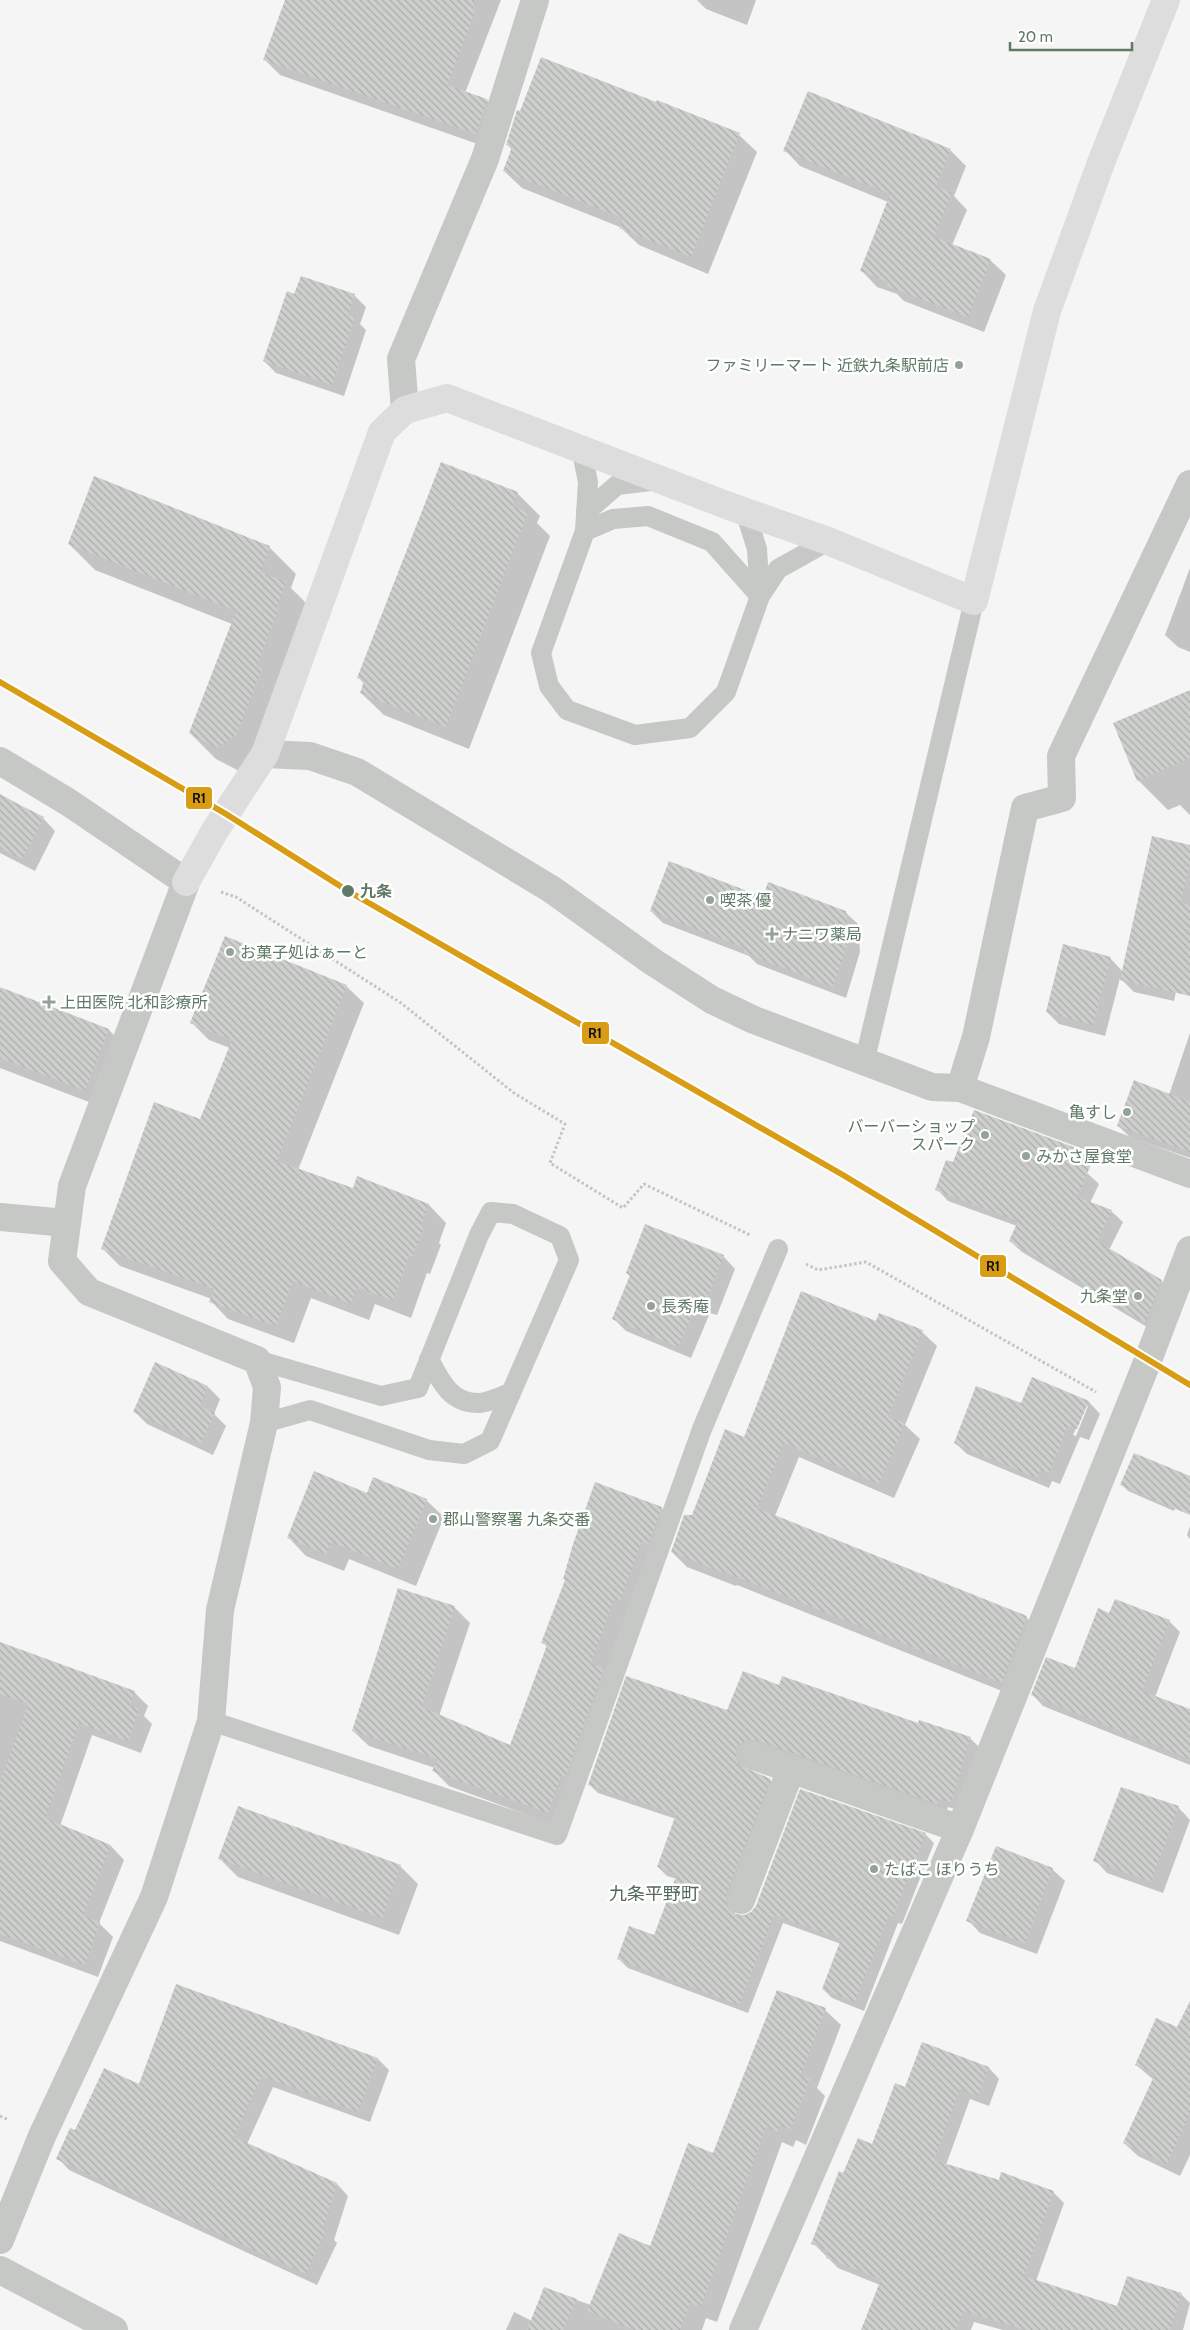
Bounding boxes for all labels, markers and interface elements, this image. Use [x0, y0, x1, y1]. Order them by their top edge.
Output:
scale bar [1010, 20, 1132, 52]
text: 20 m [1018, 28, 1053, 46]
place label: ファミリーマート 近鉄九条駅前店 [705, 356, 949, 375]
marker: ファミリーマート 近鉄九条駅前店 [953, 359, 965, 371]
line badge: R1 [185, 786, 213, 810]
text: R1 [192, 789, 206, 807]
place label: 九条 [360, 882, 392, 901]
marker: 九条 [340, 883, 356, 899]
place label: 喫茶 優 [720, 891, 772, 910]
marker: 喫茶 優 [704, 894, 716, 906]
place label: ナニワ薬局 [782, 925, 862, 944]
marker: ナニワ薬局 [766, 928, 778, 940]
place label: お菓子処はぁーと [240, 943, 368, 962]
marker: お菓子処はぁーと [224, 946, 236, 958]
place label: 上田医院 北和診療所 [60, 993, 208, 1012]
marker: 上田医院 北和診療所 [42, 995, 56, 1009]
line badge: R1 [581, 1021, 610, 1045]
text: R1 [588, 1024, 602, 1042]
place label: 亀すし [1069, 1103, 1117, 1122]
marker: 亀すし [1121, 1106, 1133, 1118]
place label: バーバーショップ スパーク [847, 1117, 975, 1154]
marker: バーバーショップ スパーク [979, 1129, 991, 1141]
place label: みかさ屋食堂 [1036, 1147, 1132, 1166]
marker: みかさ屋食堂 [1020, 1150, 1032, 1162]
line badge: R1 [979, 1254, 1007, 1278]
text: R1 [986, 1257, 1000, 1275]
place label: 九条堂 [1080, 1287, 1128, 1306]
marker: 九条堂 [1132, 1290, 1144, 1302]
place label: 長秀庵 [661, 1297, 709, 1316]
marker: 長秀庵 [645, 1300, 657, 1312]
place label: 郡山警察署 九条交番 [443, 1510, 591, 1529]
marker: 郡山警察署 九条交番 [427, 1513, 439, 1525]
place label: たばこ ほりうち [884, 1860, 1000, 1879]
marker: たばこ ほりうち [868, 1863, 880, 1875]
district label: 九条平野町 [609, 1883, 699, 1905]

